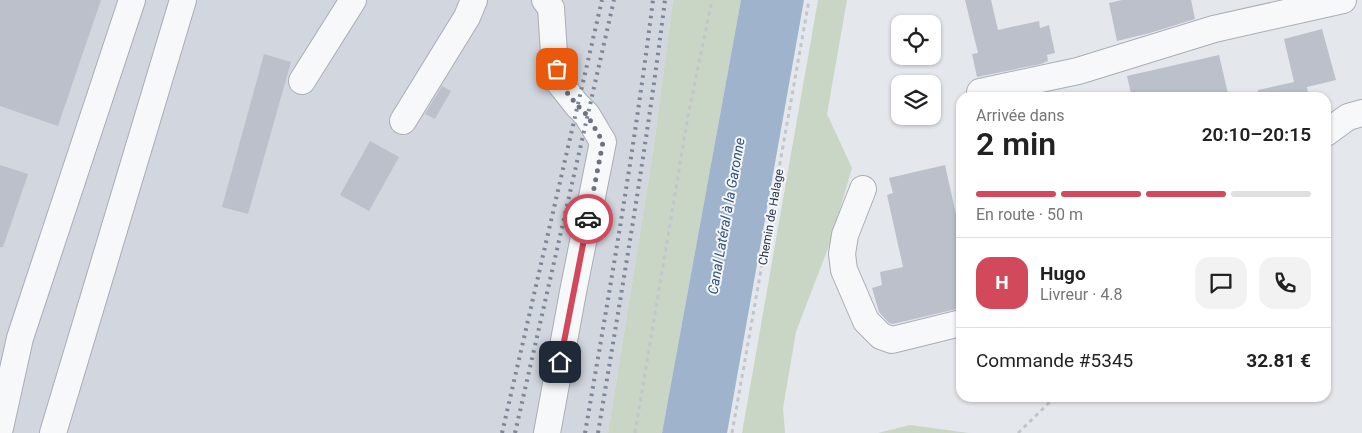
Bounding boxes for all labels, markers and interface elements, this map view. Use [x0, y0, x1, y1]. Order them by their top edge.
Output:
map controls [891, 15, 941, 125]
button: locate [891, 15, 941, 65]
pin [536, 48, 578, 90]
icon: bag [543, 55, 571, 83]
button: layers [891, 75, 941, 125]
text: Arrivée dans [976, 106, 1065, 125]
text: 20:10–20:15 [1202, 123, 1311, 146]
text: 2 min [976, 125, 1056, 163]
water label: Canal Latéral à la Garonne [704, 136, 748, 296]
street label: Chemin de Halage [756, 168, 786, 266]
courier [563, 194, 613, 244]
icon: car [574, 205, 602, 233]
text: En route · 50 m [976, 205, 1083, 224]
button: chat [1195, 257, 1247, 309]
button: phone [1259, 257, 1311, 309]
text: Hugo [1040, 262, 1086, 285]
text: H [995, 271, 1009, 294]
text: Livreur · 4.8 [1040, 285, 1123, 304]
pin [539, 341, 581, 383]
icon: home [546, 348, 574, 376]
text: Commande #5345 [976, 349, 1133, 372]
text: 32.81 € [1246, 349, 1311, 372]

